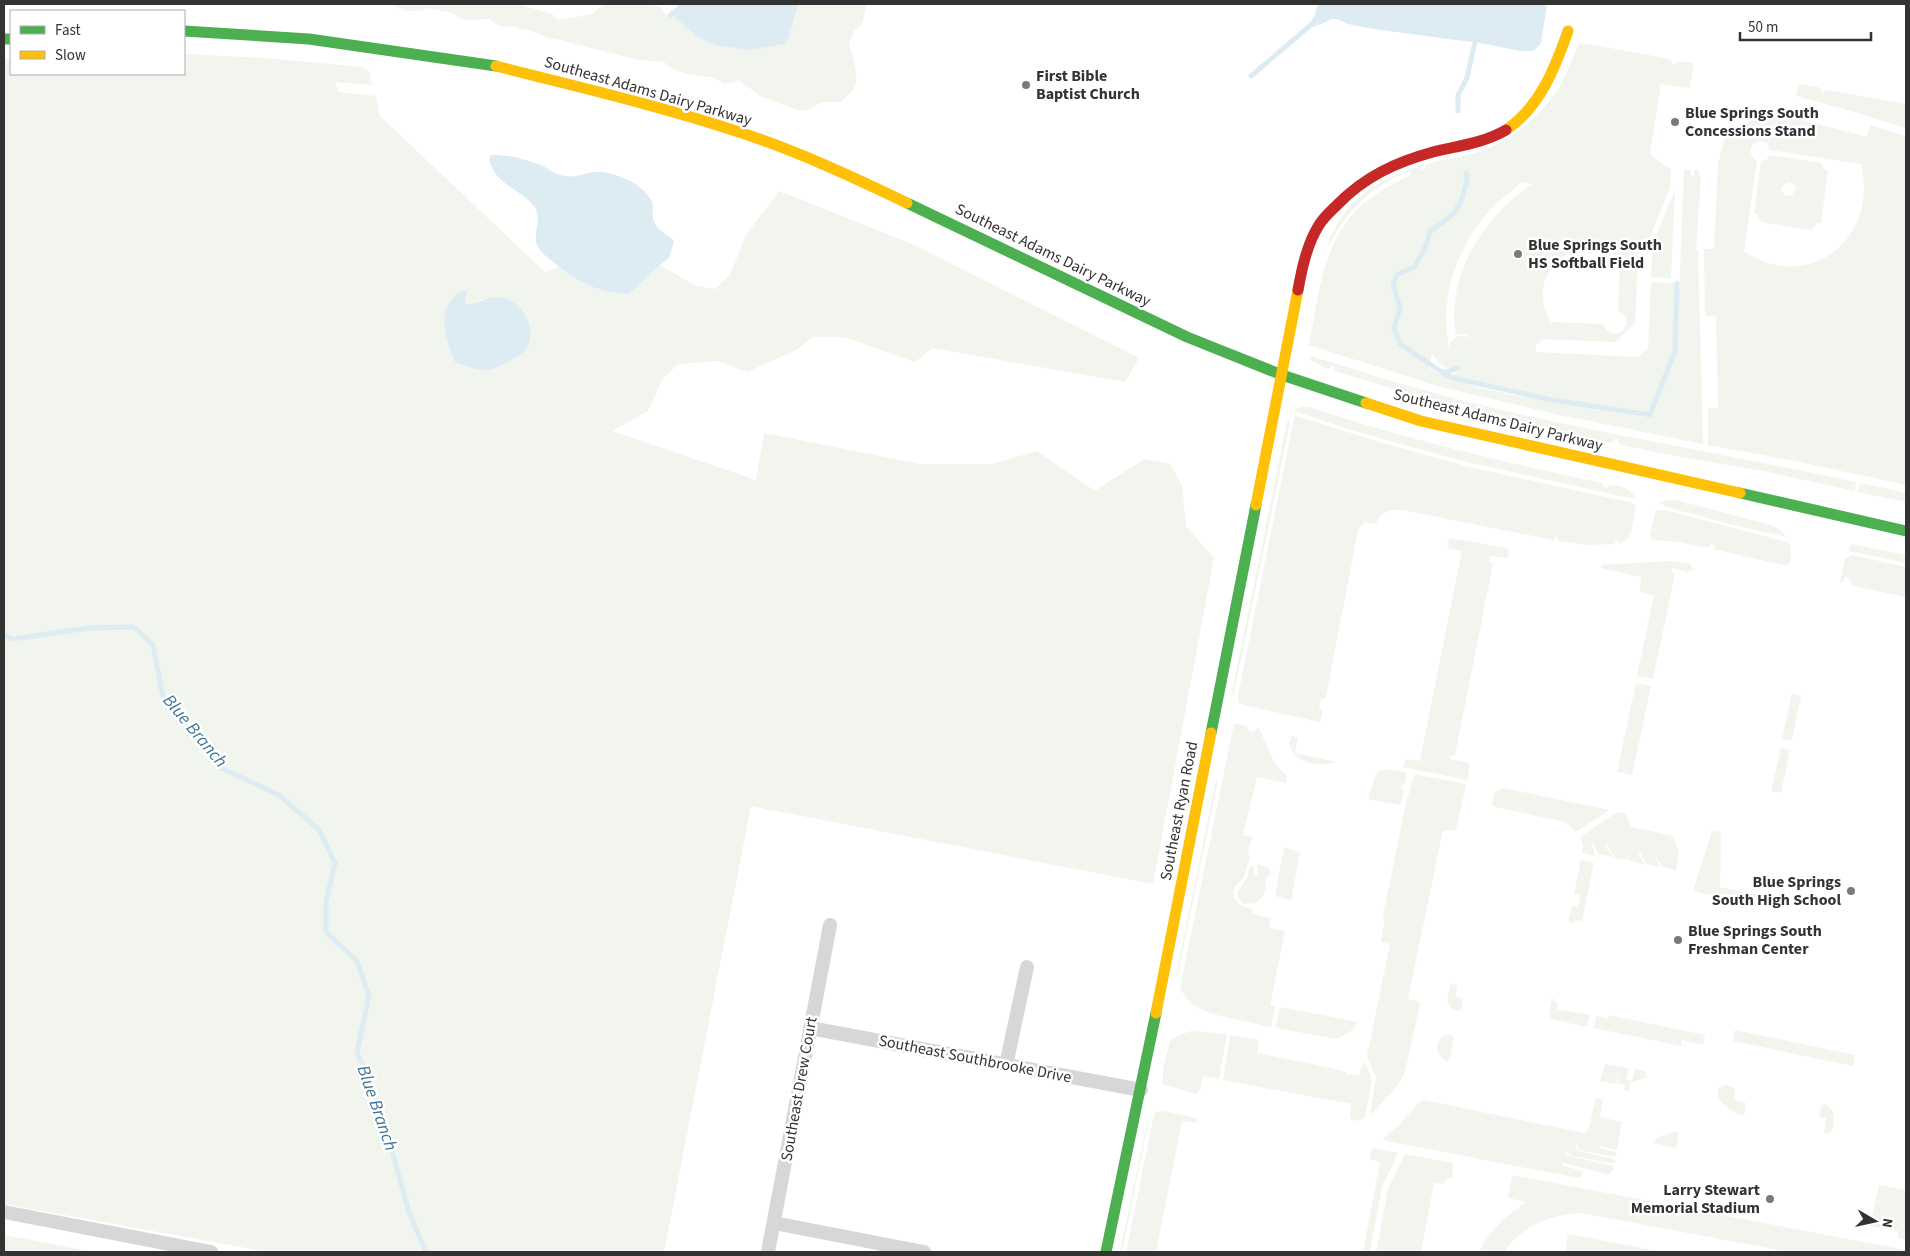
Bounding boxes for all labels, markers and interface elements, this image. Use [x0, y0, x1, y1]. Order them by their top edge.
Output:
legend [10, 10, 185, 75]
scale bar [1740, 10, 1871, 42]
text: 50 m [1748, 17, 1778, 38]
text: Fast [55, 20, 81, 41]
text: Slow [55, 45, 86, 66]
street label: Southeast Adams Dairy Parkway [542, 51, 755, 131]
place label: First Bible Baptist Church [1036, 65, 1140, 105]
marker: First Bible Baptist Church [1020, 79, 1032, 91]
place label: Blue Springs South Concessions Stand [1685, 102, 1819, 142]
marker: Blue Springs South Concessions Stand [1669, 116, 1681, 128]
street label: Southeast Adams Dairy Parkway [952, 198, 1155, 312]
place label: Blue Springs South HS Softball Field [1528, 234, 1662, 274]
marker: Blue Springs South HS Softball Field [1512, 248, 1524, 260]
street label: Southeast Adams Dairy Parkway [1391, 383, 1605, 457]
water label: Blue Branch [157, 689, 233, 773]
street label: Southeast Ryan Road [1155, 739, 1203, 883]
place label: Blue Springs South High School [1712, 871, 1841, 911]
marker: Blue Springs South High School [1845, 885, 1857, 897]
place label: Blue Springs South Freshman Center [1688, 920, 1822, 960]
marker: Blue Springs South Freshman Center [1672, 934, 1684, 946]
street label: Southeast Drew Court [775, 1015, 823, 1163]
street label: Southeast Southbrooke Drive [877, 1030, 1073, 1088]
water label: Blue Branch [351, 1062, 403, 1154]
place label: Larry Stewart Memorial Stadium [1631, 1179, 1760, 1219]
marker: Larry Stewart Memorial Stadium [1764, 1193, 1776, 1205]
north arrow [1850, 1196, 1900, 1246]
text: N [1876, 1217, 1897, 1229]

